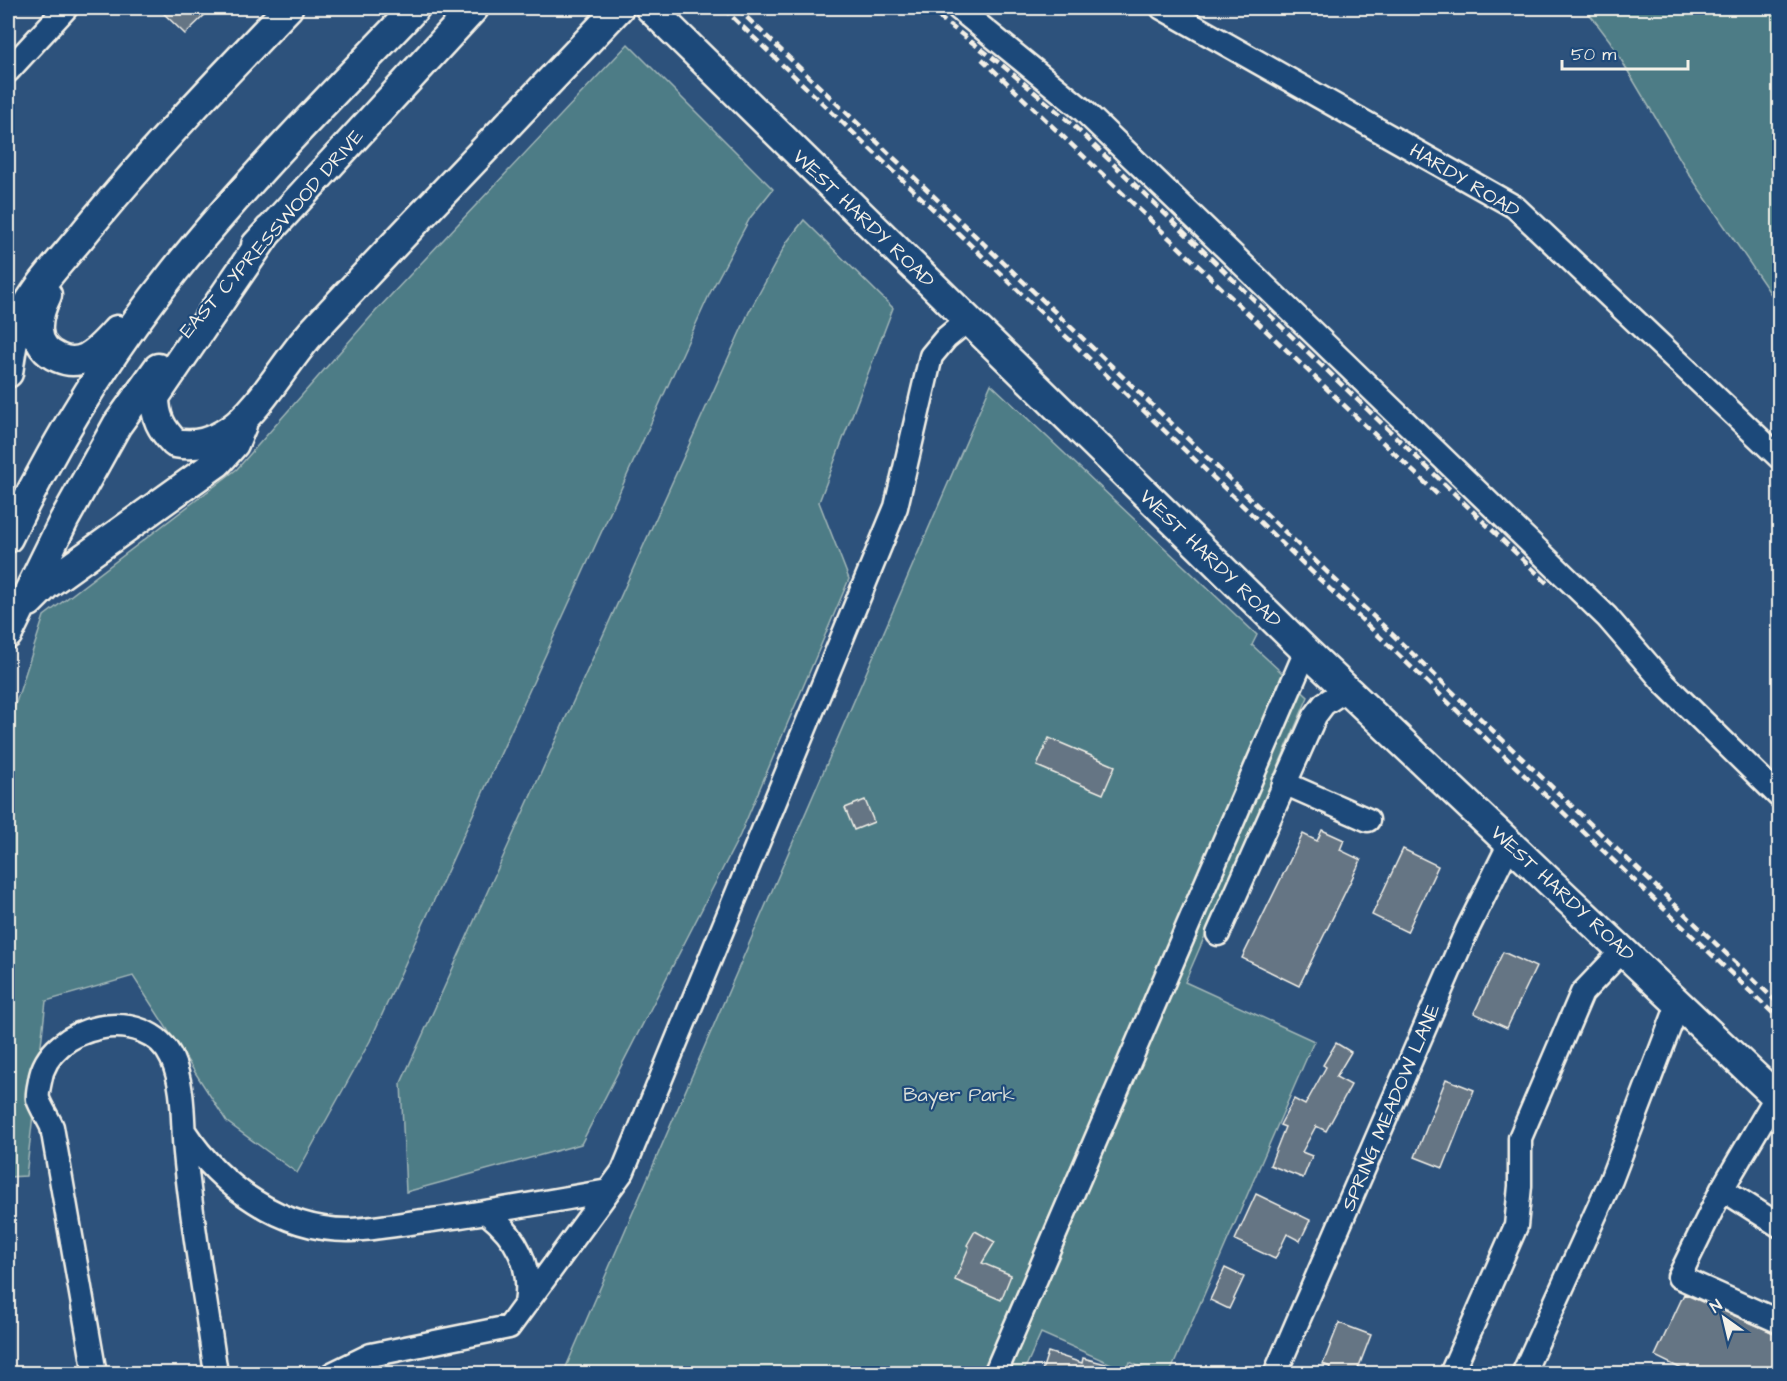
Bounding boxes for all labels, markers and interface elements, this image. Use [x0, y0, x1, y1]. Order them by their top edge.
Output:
scale bar [1562, 33, 1688, 71]
text: 50 m [1571, 42, 1616, 67]
street label: EAST CYPRESSWOOD DRIVE [173, 123, 371, 344]
street label: HARDY ROAD [1404, 137, 1525, 225]
street label: WEST HARDY ROAD [786, 143, 941, 294]
street label: WEST HARDY ROAD [1133, 483, 1288, 634]
street label: WEST HARDY ROAD [1484, 819, 1641, 968]
street label: SPRING MEADOW LANE [1335, 999, 1447, 1215]
park label: Bayer Park [903, 1081, 1015, 1110]
north arrow [1694, 1288, 1754, 1348]
text: N [1706, 1294, 1726, 1318]

